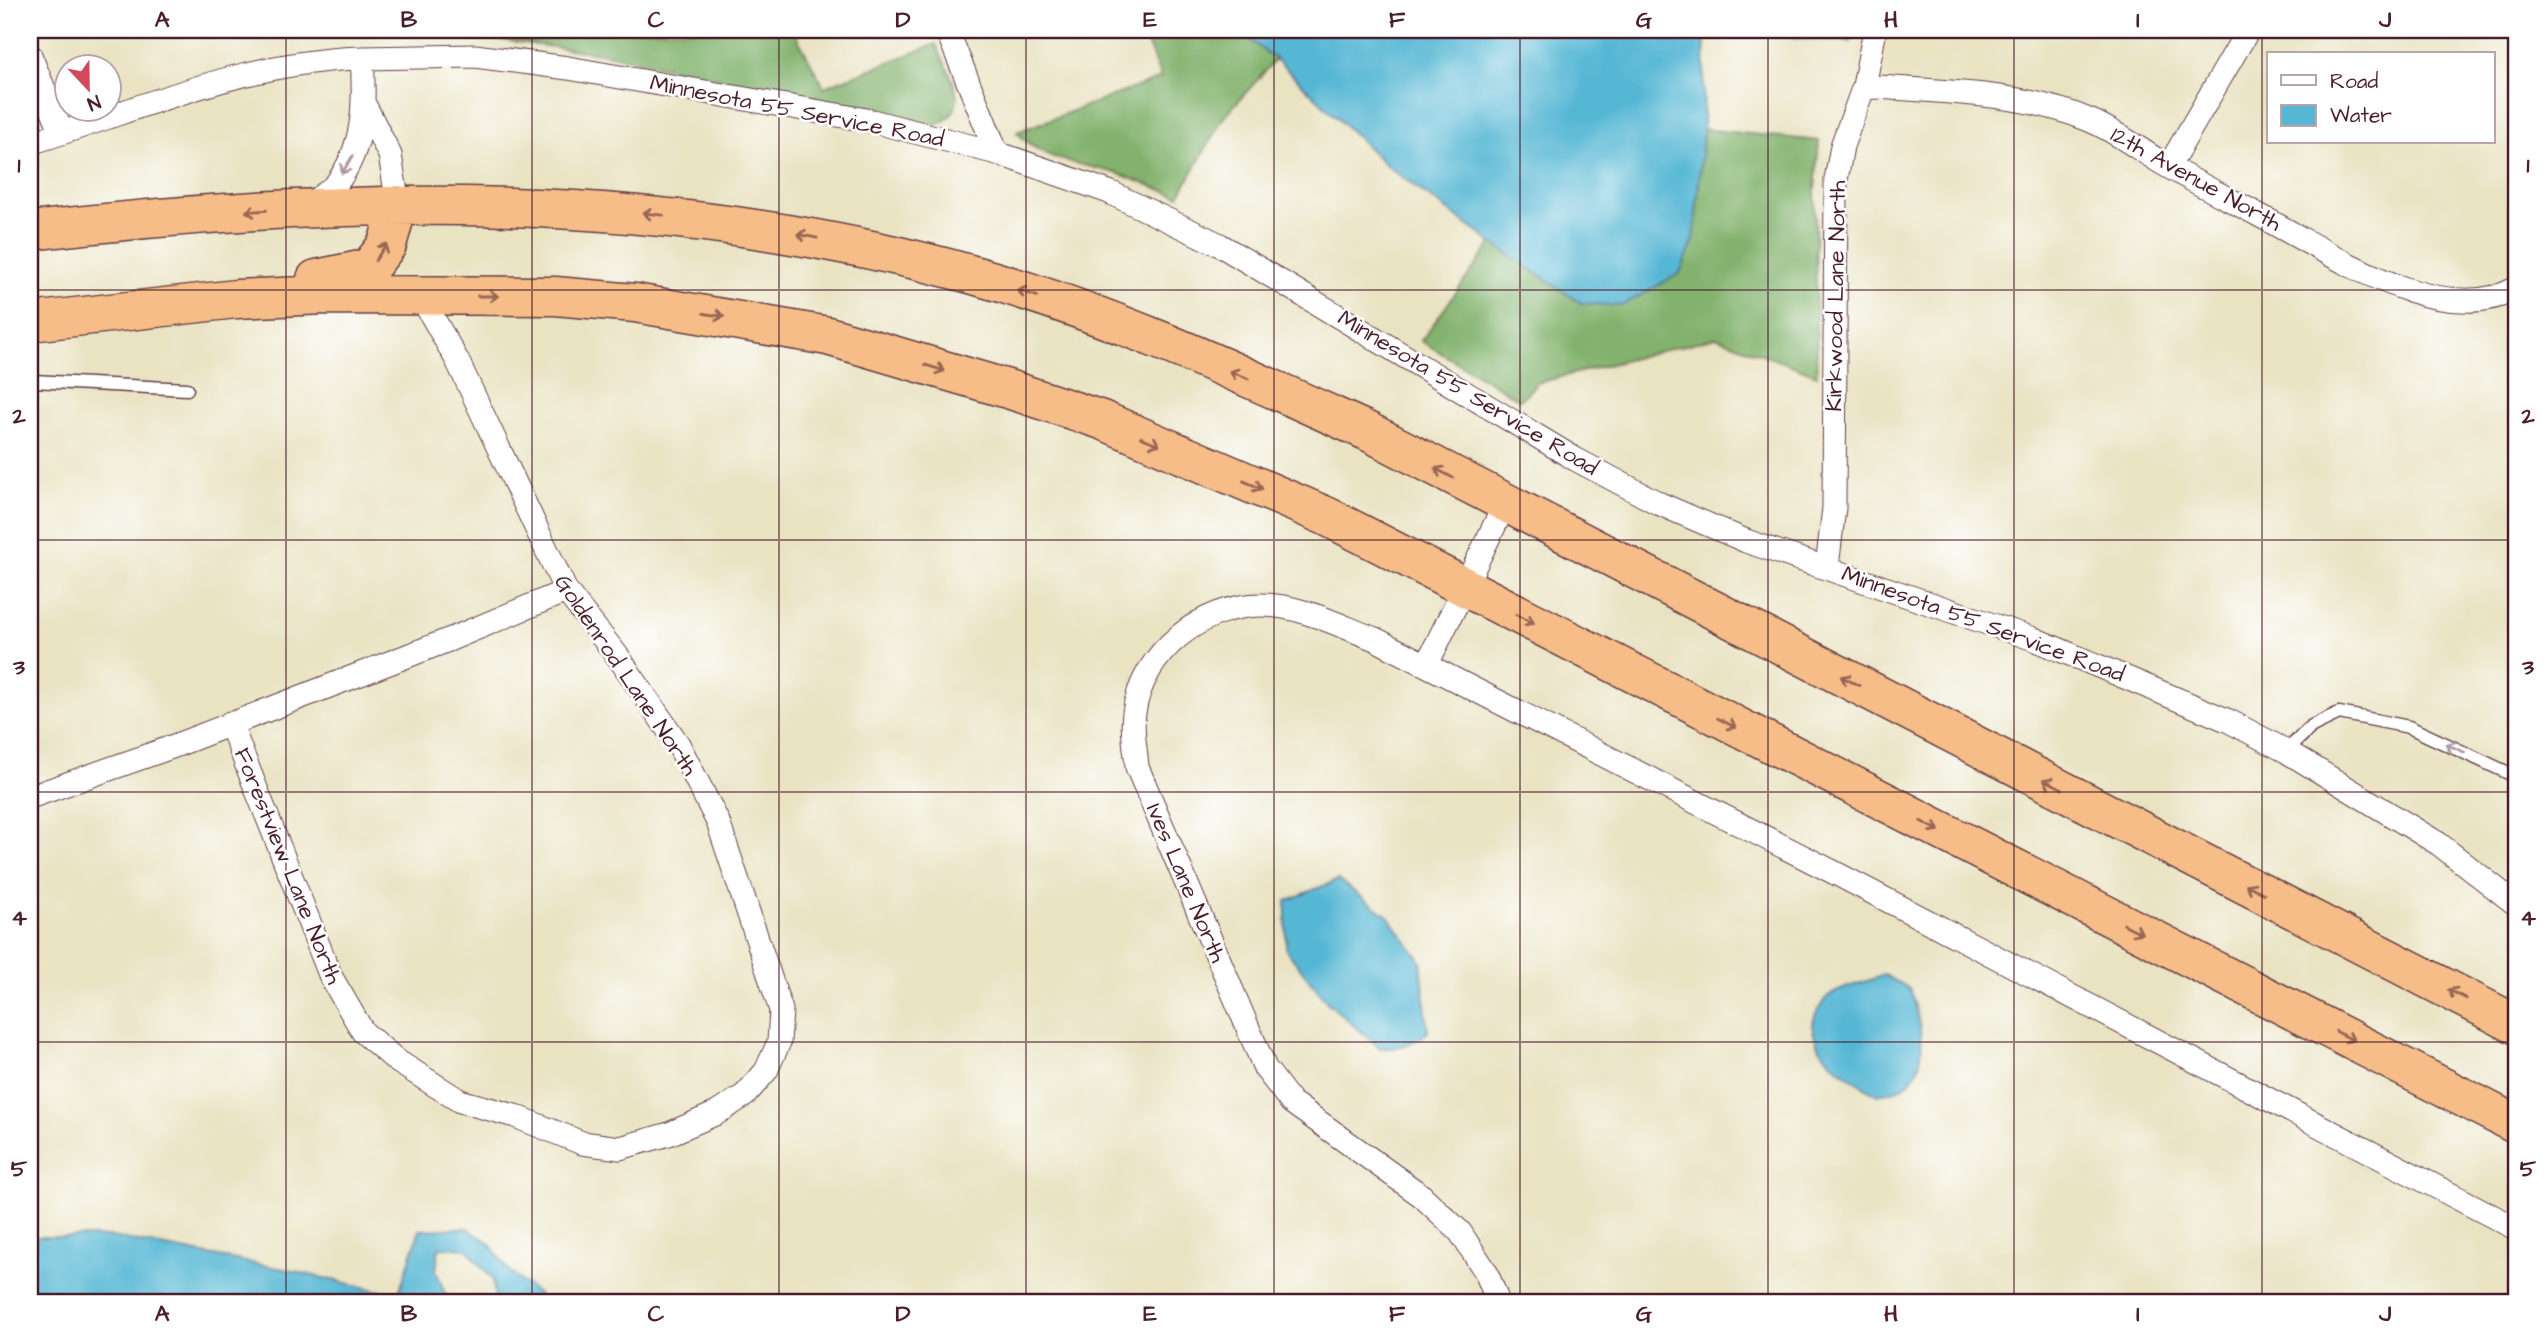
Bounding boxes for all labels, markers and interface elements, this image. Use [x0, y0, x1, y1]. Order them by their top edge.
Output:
text: A [155, 4, 170, 36]
text: B [401, 4, 418, 36]
text: C [648, 4, 665, 36]
text: D [896, 4, 911, 36]
text: E [1143, 4, 1157, 36]
text: F [1389, 4, 1406, 36]
text: G [1636, 4, 1652, 36]
text: H [1884, 4, 1898, 36]
text: I [2136, 4, 2140, 36]
text: J [2378, 4, 2392, 36]
north arrow [52, 52, 122, 122]
legend [2267, 52, 2494, 144]
street label: Minnesota 55 Service Road [647, 67, 947, 155]
text: Road [2330, 67, 2378, 96]
text: N [83, 88, 104, 117]
text: Water [2330, 101, 2392, 130]
street label: 12th Avenue North [2105, 119, 2288, 240]
text: 1 [18, 149, 21, 181]
text: 1 [2527, 149, 2530, 181]
one-way arrow [340, 155, 355, 174]
street label: Kirkwood Lane North [1818, 180, 1854, 412]
one-way arrow [245, 205, 268, 218]
one-way arrow [643, 208, 665, 221]
one-way arrow [796, 229, 819, 242]
one-way arrow [373, 243, 388, 262]
one-way arrow [1016, 286, 1038, 298]
one-way arrow [476, 289, 499, 302]
street label: Minnesota 55 Service Road [1332, 302, 1604, 484]
one-way arrow [702, 309, 725, 322]
one-way arrow [924, 362, 946, 375]
one-way arrow [1229, 368, 1250, 381]
text: 2 [11, 400, 26, 432]
text: 2 [2520, 400, 2535, 432]
one-way arrow [1139, 435, 1161, 448]
one-way arrow [1434, 465, 1455, 479]
one-way arrow [1242, 479, 1263, 492]
street label: Minnesota 55 Service Road [1837, 558, 2129, 690]
street label: Goldenrod Lane North [547, 568, 706, 782]
one-way arrow [1514, 612, 1535, 626]
text: 3 [12, 651, 25, 683]
text: 3 [2521, 651, 2534, 683]
one-way arrow [1840, 673, 1861, 687]
one-way arrow [1717, 716, 1737, 730]
one-way arrow [2445, 741, 2467, 754]
street label: Forestview Lane North [226, 743, 350, 989]
one-way arrow [2043, 777, 2064, 791]
street label: Ives Lane North [1138, 798, 1234, 968]
one-way arrow [1919, 819, 1940, 833]
one-way arrow [2245, 882, 2266, 895]
text: 4 [11, 902, 27, 934]
text: 4 [2520, 902, 2536, 934]
one-way arrow [2122, 923, 2143, 937]
one-way arrow [2447, 986, 2468, 1000]
one-way arrow [2334, 1030, 2355, 1044]
text: 5 [11, 1153, 28, 1185]
text: 5 [2520, 1153, 2537, 1185]
text: A [155, 1298, 170, 1330]
text: B [401, 1298, 418, 1330]
text: C [648, 1298, 665, 1330]
text: D [896, 1298, 911, 1330]
text: E [1143, 1298, 1157, 1330]
text: F [1389, 1298, 1406, 1330]
text: G [1636, 1298, 1652, 1330]
text: H [1884, 1298, 1898, 1330]
text: I [2136, 1298, 2140, 1330]
text: J [2378, 1298, 2392, 1330]

